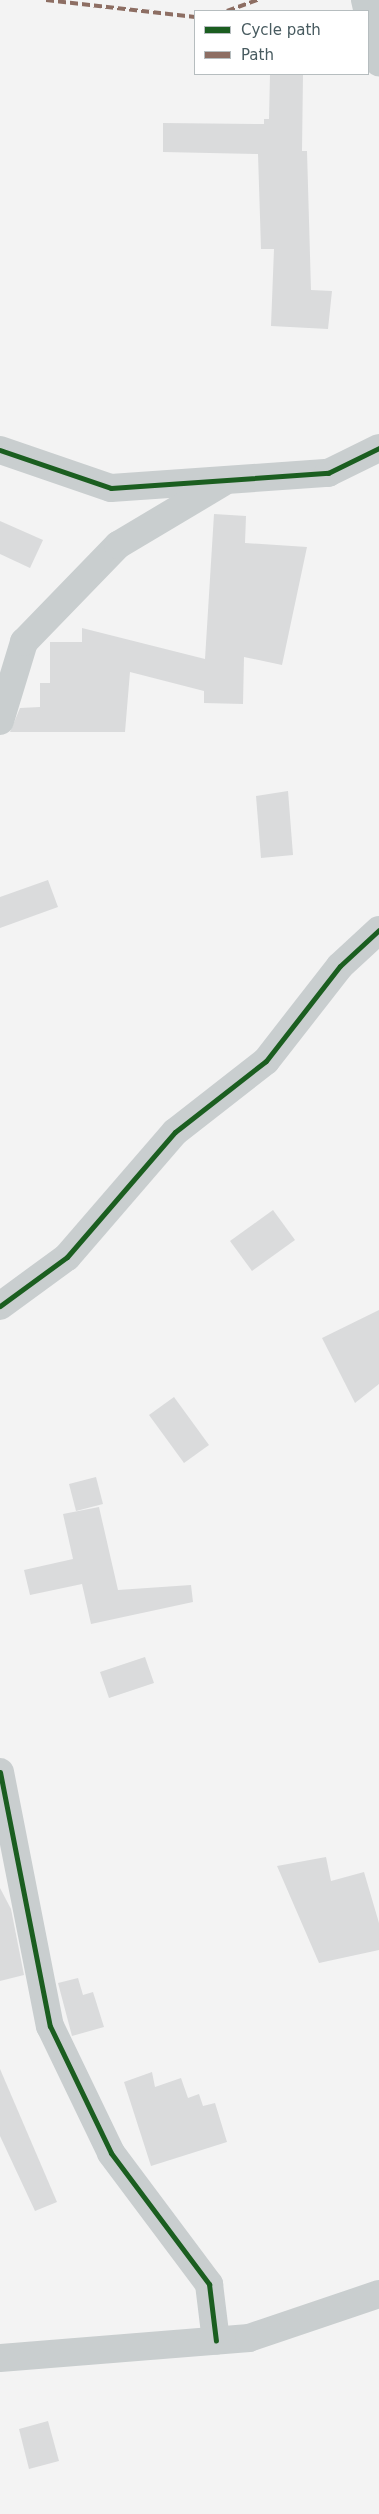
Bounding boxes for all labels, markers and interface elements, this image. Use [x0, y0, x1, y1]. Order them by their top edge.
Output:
legend [194, 10, 369, 75]
text: Cycle path [241, 21, 321, 39]
text: Path [241, 46, 274, 64]

